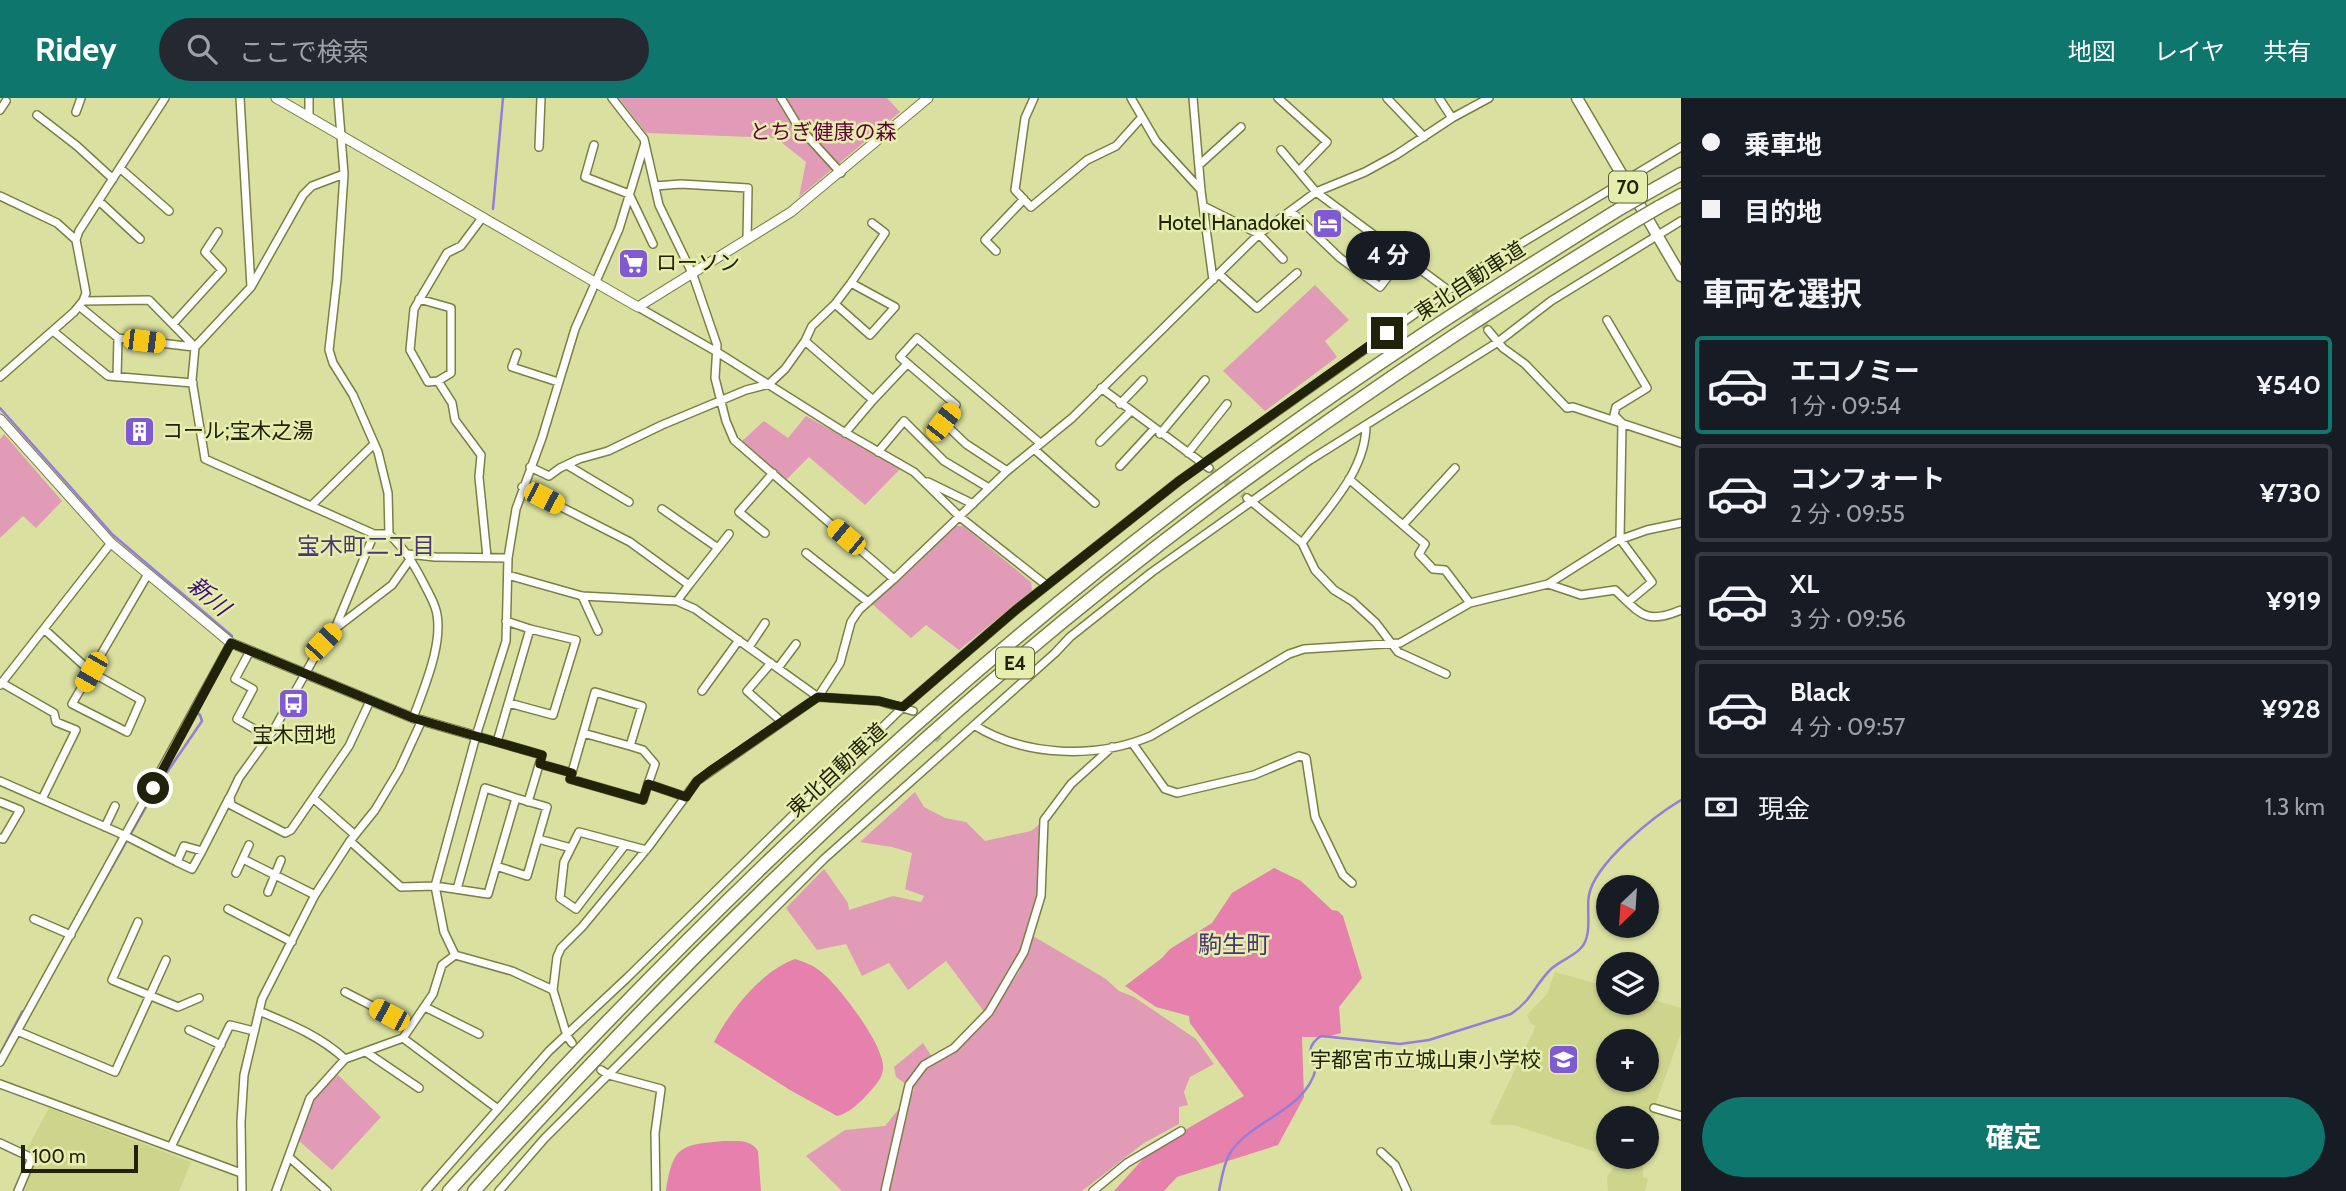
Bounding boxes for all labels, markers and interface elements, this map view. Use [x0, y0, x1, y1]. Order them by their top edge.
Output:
search box [159, 18, 649, 81]
text: Ridey [35, 29, 117, 69]
icon: search [183, 30, 221, 68]
text: ここで検索 [239, 36, 369, 68]
text: 地図 [2068, 37, 2116, 66]
text: レイヤ [2154, 37, 2225, 66]
text: 共有 [2263, 37, 2311, 66]
park label: とちぎ健康の森 [750, 119, 897, 144]
text: 乗車地 [1744, 129, 1822, 161]
road number: 70 [1609, 172, 1647, 202]
text: 目的地 [1744, 196, 1822, 228]
hotel icon: Hotel Hanadokei [1311, 206, 1345, 240]
place label: Hotel Hanadokei [1158, 210, 1305, 235]
callout: 4 分 [1345, 232, 1429, 280]
street label: 東北自動車道 [1410, 236, 1529, 325]
text: 4 分 [1367, 241, 1409, 269]
supermarket icon: ローソン [616, 246, 650, 280]
place label: ローソン [656, 250, 740, 275]
text: 車両を選択 [1702, 274, 1862, 313]
route end [1371, 317, 1403, 349]
car [122, 328, 167, 354]
icon: car [1706, 354, 1769, 417]
text: エコノミー [1790, 355, 1920, 387]
text: ¥540 [2257, 369, 2321, 401]
text: 1 分 · 09:54 [1790, 392, 1901, 420]
car [922, 399, 965, 445]
building icon: コール;宝木之湯 [122, 414, 156, 448]
place label: コール;宝木之湯 [162, 418, 314, 443]
icon: car [1706, 462, 1769, 525]
text: コンフォート [1790, 463, 1945, 495]
text: ¥730 [2260, 477, 2321, 509]
car [521, 479, 568, 517]
text: 2 分 · 09:55 [1790, 500, 1905, 528]
car [824, 515, 869, 559]
district label: 宝木町二丁目 [297, 532, 435, 560]
text: XL [1790, 568, 1819, 600]
water label: 新川 [182, 570, 238, 623]
icon: car [1706, 570, 1769, 633]
text: ¥919 [2266, 585, 2321, 617]
text: 3 分 · 09:56 [1790, 605, 1906, 633]
car [301, 619, 346, 665]
road number: E4 [996, 648, 1034, 678]
car [72, 649, 111, 695]
text: Black [1790, 676, 1850, 708]
icon: car [1706, 678, 1769, 741]
bus stop icon: 宝木団地 [277, 686, 311, 720]
text: ¥928 [2261, 693, 2321, 725]
text: 4 分 · 09:57 [1790, 713, 1905, 741]
street label: 東北自動車道 [782, 718, 891, 822]
place label: 宝木団地 [252, 722, 336, 747]
route start [137, 772, 169, 804]
icon: cash [1702, 788, 1740, 826]
text: 現金 [1758, 793, 1810, 825]
text: 1.3 km [2265, 793, 2325, 821]
north arrow [1596, 875, 1659, 938]
map controls [1596, 875, 1659, 1169]
district label: 駒生町 [1198, 930, 1270, 959]
button: layers [1596, 952, 1659, 1015]
car [366, 996, 413, 1034]
button: + [1596, 1029, 1659, 1092]
school or university icon: 宇都宮市立城山東小学校 [1547, 1043, 1581, 1077]
place label: 宇都宮市立城山東小学校 [1310, 1047, 1541, 1072]
button: 確定 [1702, 1097, 2325, 1177]
button: − [1596, 1106, 1659, 1169]
scale bar [21, 1142, 138, 1174]
text: 100 m [32, 1145, 86, 1168]

